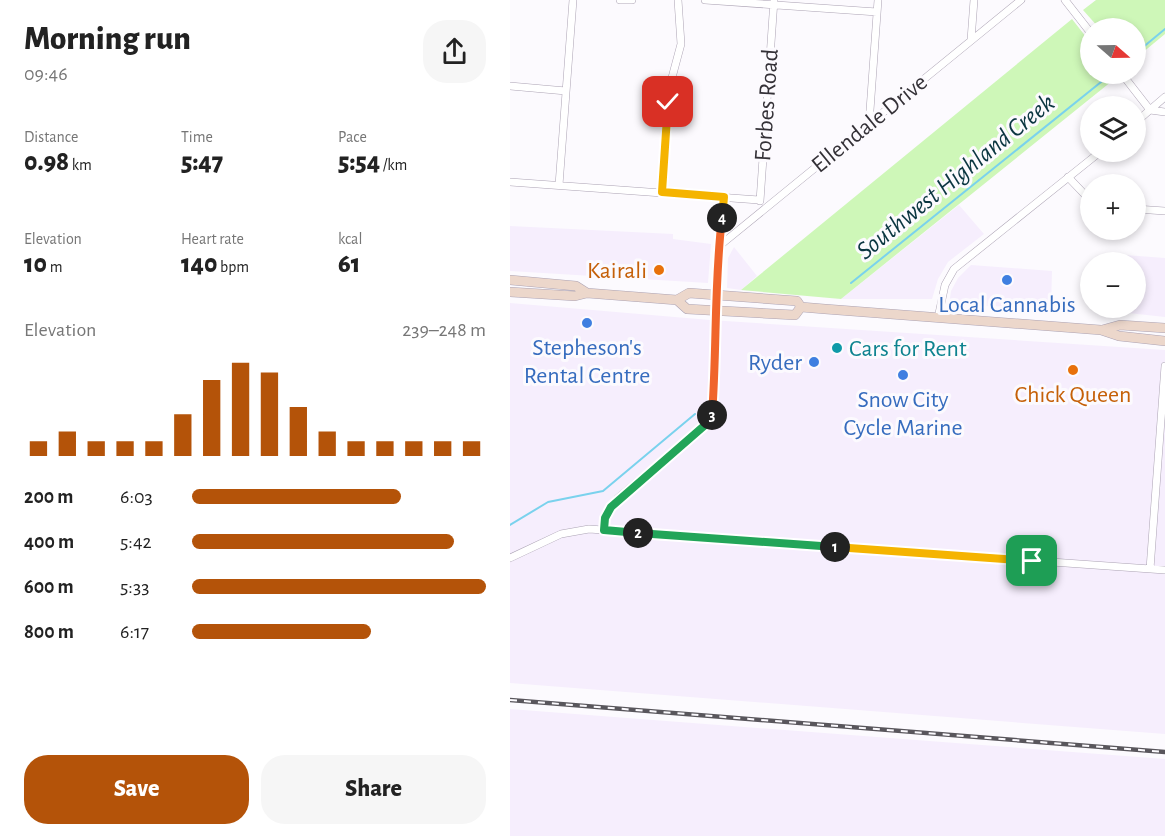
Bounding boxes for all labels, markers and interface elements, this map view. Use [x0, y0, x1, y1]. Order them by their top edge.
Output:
north arrow [1080, 18, 1146, 84]
map controls [1080, 18, 1146, 318]
button: share [423, 20, 486, 83]
text: Morning run [24, 23, 191, 56]
street label: Forbes Road [751, 48, 783, 162]
text: 09:46 [24, 64, 68, 84]
street label: Ellendale Drive [807, 70, 932, 178]
pin [642, 76, 693, 127]
icon: check [651, 85, 684, 118]
water label: Southwest Highland Creek [852, 89, 1060, 264]
button: layers [1080, 96, 1146, 162]
text: Distance [24, 129, 78, 145]
text: Time [181, 129, 213, 145]
text: Pace [338, 129, 367, 145]
text: 0.98 [24, 149, 69, 175]
text: 5:47 [181, 149, 223, 175]
text: 5:54 [338, 149, 380, 175]
text: km [69, 157, 92, 173]
text: /km [380, 157, 407, 173]
button: + [1080, 174, 1146, 240]
pin: 4 [707, 203, 737, 233]
text: 4 [718, 210, 726, 226]
text: Elevation [24, 231, 82, 247]
text: Heart rate [181, 231, 244, 247]
text: kcal [338, 231, 362, 247]
text: 10 [24, 251, 47, 277]
text: 140 [181, 251, 217, 277]
text: 61 [338, 251, 360, 277]
button: − [1080, 252, 1146, 318]
text: m [47, 259, 63, 275]
text: bpm [217, 259, 249, 275]
place label: Kairali [587, 259, 647, 283]
marker: Kairali [652, 263, 666, 277]
marker: Local Cannabis [1000, 273, 1014, 287]
place label: Local Cannabis [938, 293, 1076, 317]
marker: Stepheson's Rental Centre [580, 316, 594, 330]
text: Elevation [24, 320, 96, 340]
text: 239–248 m [402, 320, 486, 340]
place label: Stepheson's Rental Centre [524, 336, 650, 388]
place label: Cars for Rent [849, 337, 967, 361]
marker: Cars for Rent [830, 341, 844, 355]
place label: Ryder [748, 351, 802, 375]
marker: Ryder [807, 355, 821, 369]
marker: Chick Queen [1066, 363, 1080, 377]
marker: Snow City Cycle Marine [896, 368, 910, 382]
place label: Chick Queen [1015, 383, 1131, 407]
place label: Snow City Cycle Marine [844, 388, 962, 440]
pin: 3 [697, 400, 727, 430]
text: 3 [709, 407, 715, 423]
text: 200 m [24, 487, 73, 507]
text: 6:03 [120, 487, 153, 507]
pin: 2 [623, 518, 653, 548]
text: 2 [634, 525, 642, 541]
text: 400 m [24, 532, 74, 552]
text: 5:42 [120, 532, 152, 552]
pin: 1 [820, 532, 850, 562]
pin [1006, 535, 1057, 586]
text: 1 [832, 539, 838, 555]
icon: arrive [1015, 544, 1048, 577]
text: 600 m [24, 577, 74, 597]
text: 5:33 [120, 577, 149, 597]
text: 800 m [24, 622, 74, 642]
text: 6:17 [120, 622, 149, 642]
button: Save [24, 755, 249, 824]
button: Share [261, 755, 486, 824]

